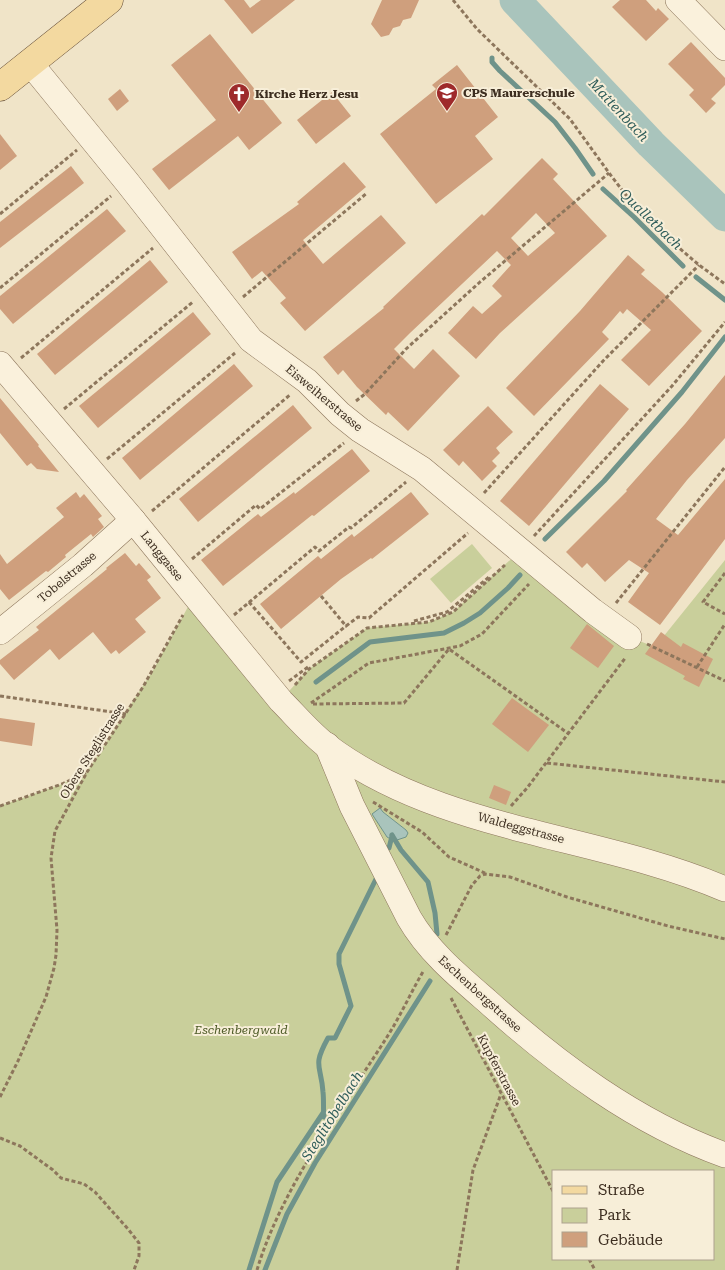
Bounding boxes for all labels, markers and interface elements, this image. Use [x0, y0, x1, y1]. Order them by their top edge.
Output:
water label: Mattenbach [585, 75, 653, 145]
school or university icon: CPS Maurerschule [435, 81, 459, 112]
church icon: Kirche Herz Jesu [227, 82, 251, 113]
place label: CPS Maurerschule [463, 86, 575, 100]
place label: Kirche Herz Jesu [255, 87, 359, 101]
water label: Qualletbach [616, 185, 686, 253]
street label: Eisweiherstrasse [283, 362, 366, 434]
street label: Langgasse [138, 528, 186, 584]
street label: Tobelstrasse [35, 548, 99, 605]
street label: Obere Steglistrasse [57, 700, 127, 802]
street label: Waldeggstrasse [476, 810, 566, 846]
street label: Eschenbergstrasse [435, 953, 525, 1035]
park label: Eschenbergwald [193, 1023, 288, 1037]
street label: Kupferstrasse [474, 1032, 524, 1109]
water label: Steglitobelbach [298, 1068, 366, 1165]
legend [552, 1170, 715, 1260]
text: Straße [598, 1181, 645, 1199]
text: Park [598, 1206, 632, 1224]
text: Gebäude [598, 1231, 663, 1249]

